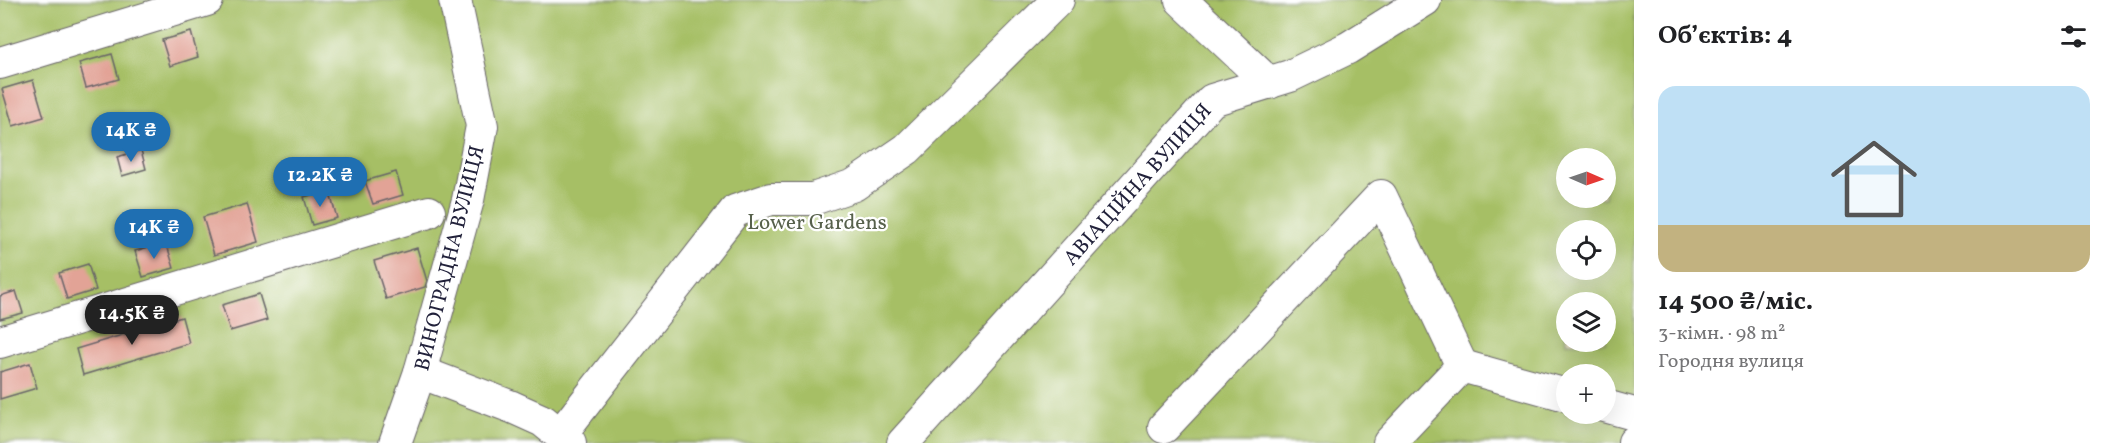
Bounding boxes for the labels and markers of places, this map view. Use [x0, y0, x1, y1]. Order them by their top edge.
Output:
pin: 14K ₴ [89, 112, 173, 163]
pin: 12.2K ₴ [265, 157, 375, 208]
pin: 14K ₴ [112, 209, 196, 260]
pin: 14.5K ₴ [77, 295, 187, 346]

